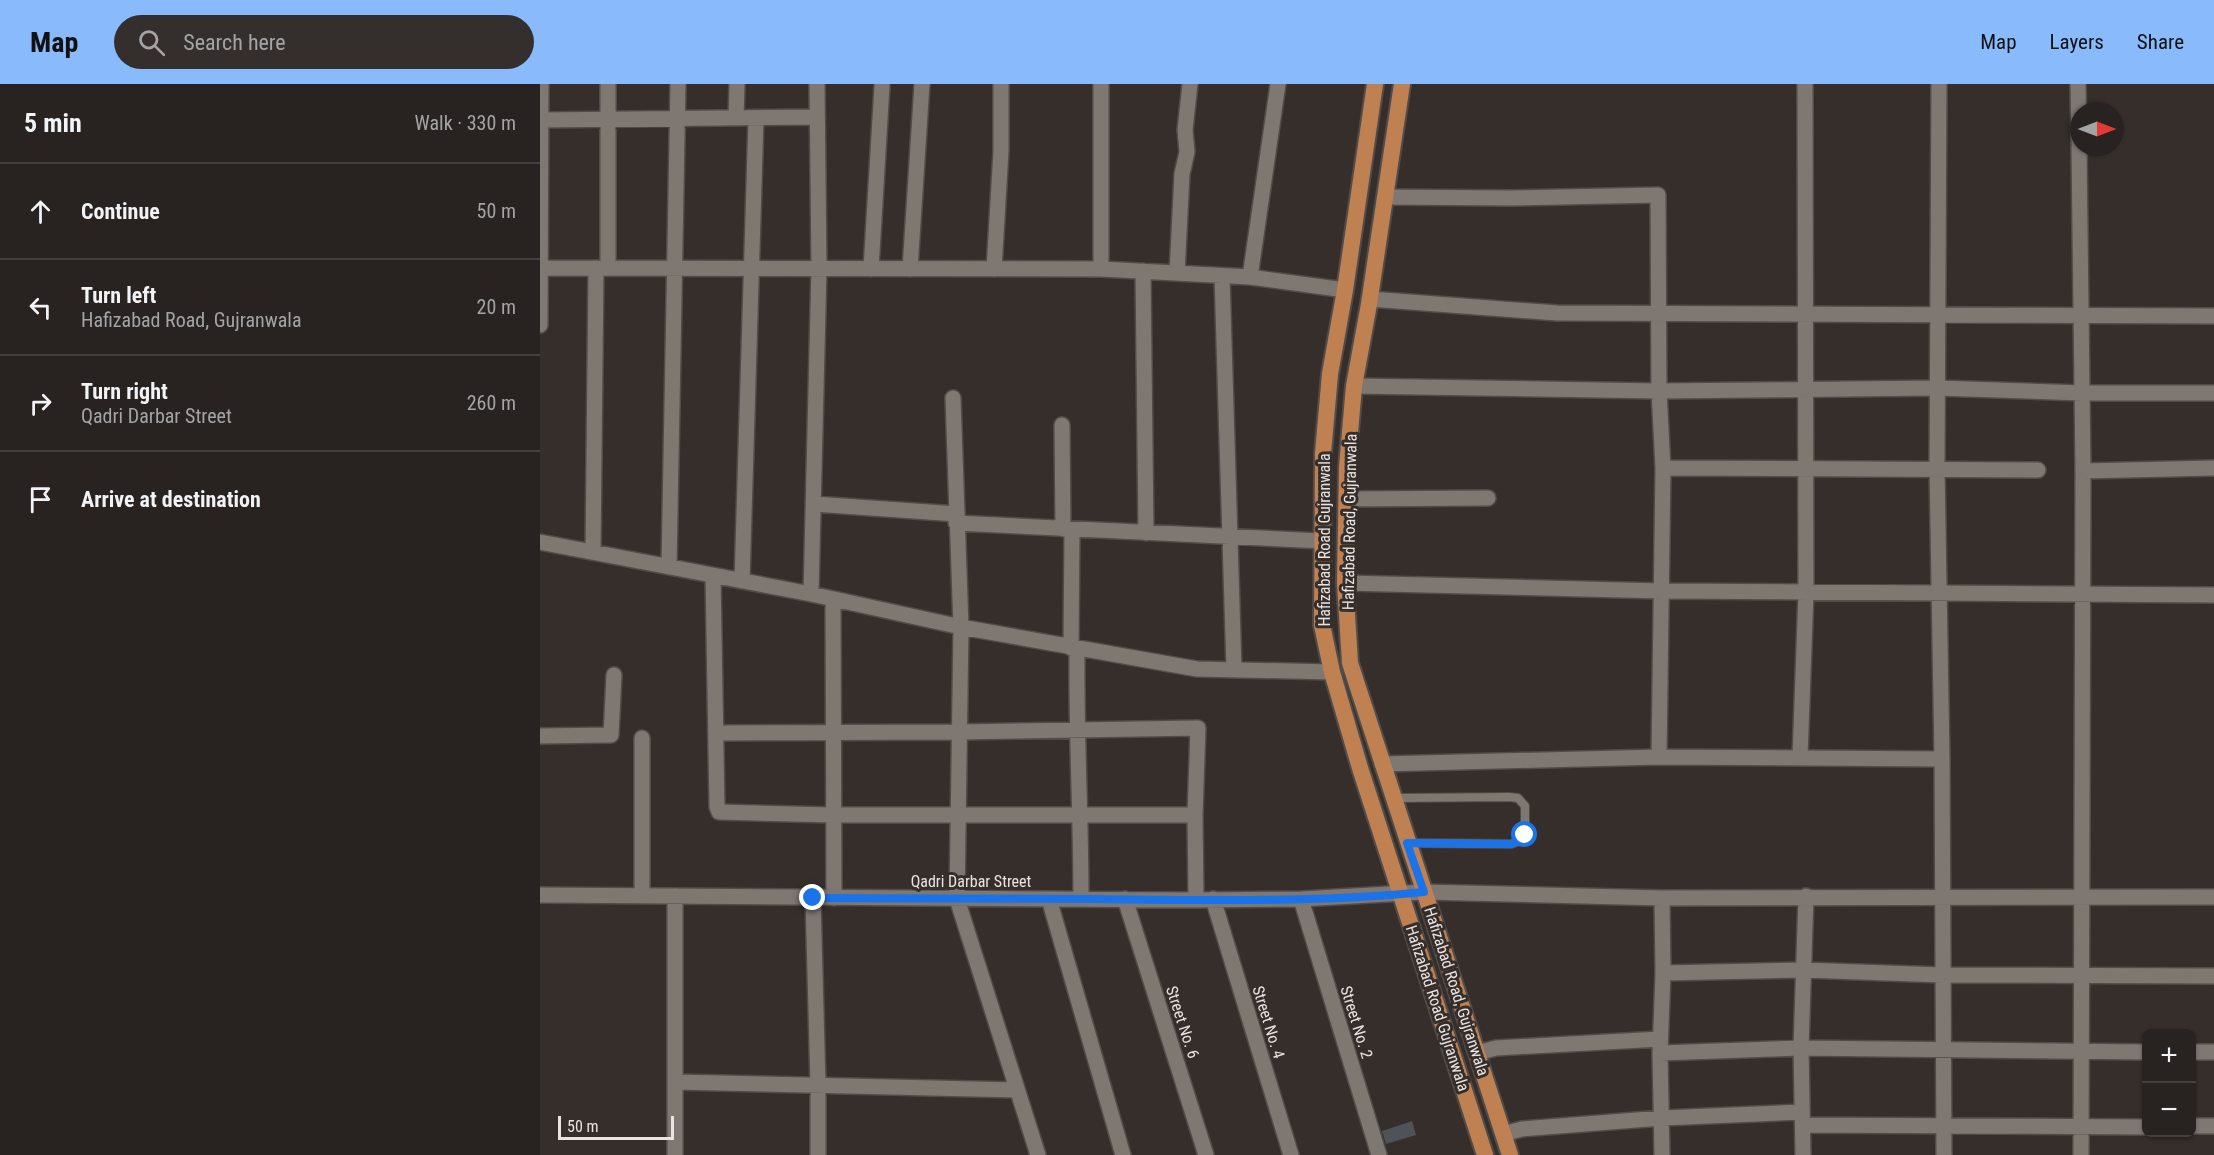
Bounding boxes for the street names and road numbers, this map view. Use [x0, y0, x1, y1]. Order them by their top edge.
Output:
street label: Hafizabad Road, Gujranwala [1338, 434, 1361, 610]
street label: Hafizabad Road Gujranwala [1315, 453, 1334, 627]
street label: Qadri Darbar Street [911, 872, 1032, 891]
street label: Hafizabad Road, Gujranwala [1420, 904, 1493, 1078]
street label: Hafizabad Road Gujranwala [1402, 923, 1473, 1093]
street label: Street No. 6 [1162, 984, 1203, 1061]
street label: Street No. 4 [1248, 984, 1289, 1061]
street label: Street No. 2 [1336, 984, 1377, 1061]

